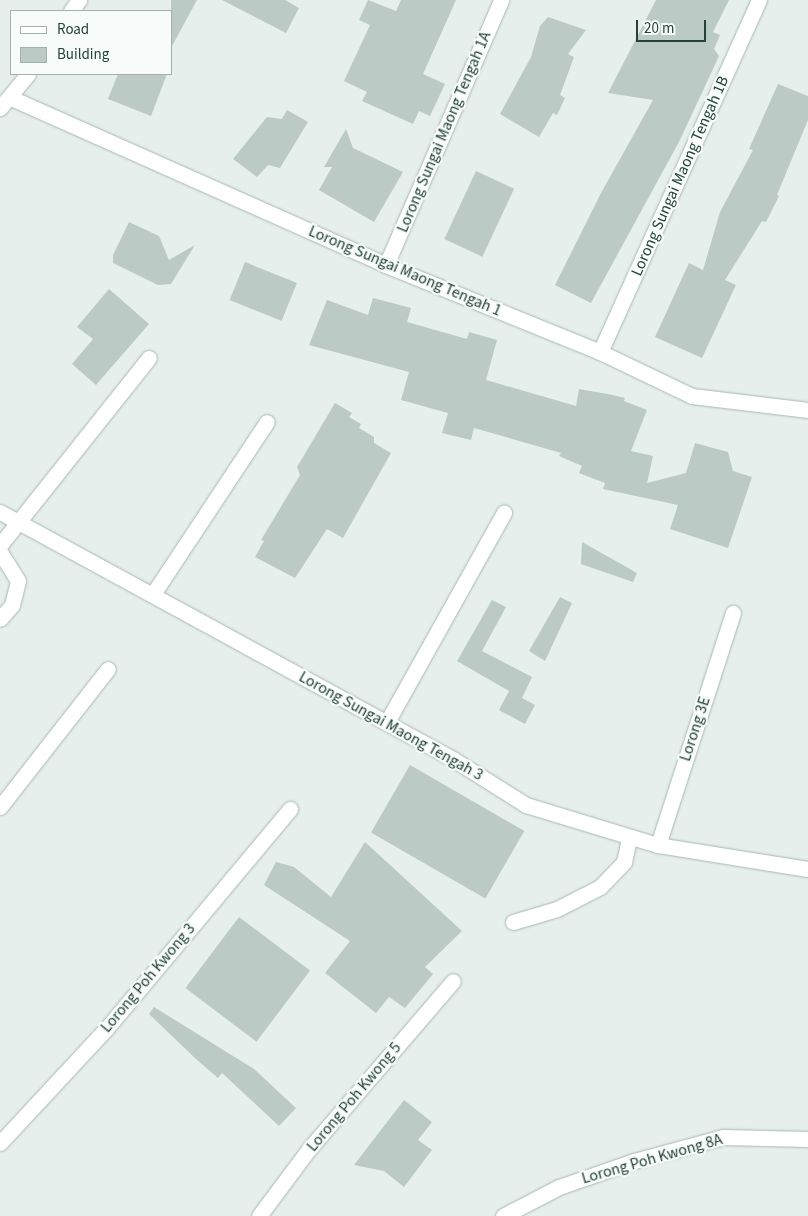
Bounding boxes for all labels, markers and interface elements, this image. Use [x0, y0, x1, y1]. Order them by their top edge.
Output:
legend [10, 10, 172, 75]
scale bar [638, 10, 708, 42]
text: 20 m [644, 18, 674, 39]
text: Road [57, 19, 89, 40]
street label: Lorong Sungai Maong Tengah 1A [393, 29, 495, 235]
text: Building [57, 44, 109, 65]
street label: Lorong Sungai Maong Tengah 1B [627, 73, 733, 279]
street label: Lorong Sungai Maong Tengah 1 [306, 222, 504, 320]
street label: Lorong Sungai Maong Tengah 3 [296, 667, 486, 785]
street label: Lorong 3E [676, 694, 714, 764]
street label: Lorong Poh Kwong 3 [97, 919, 199, 1037]
street label: Lorong Poh Kwong 5 [303, 1038, 405, 1156]
street label: Lorong Poh Kwong 8A [579, 1130, 725, 1188]

